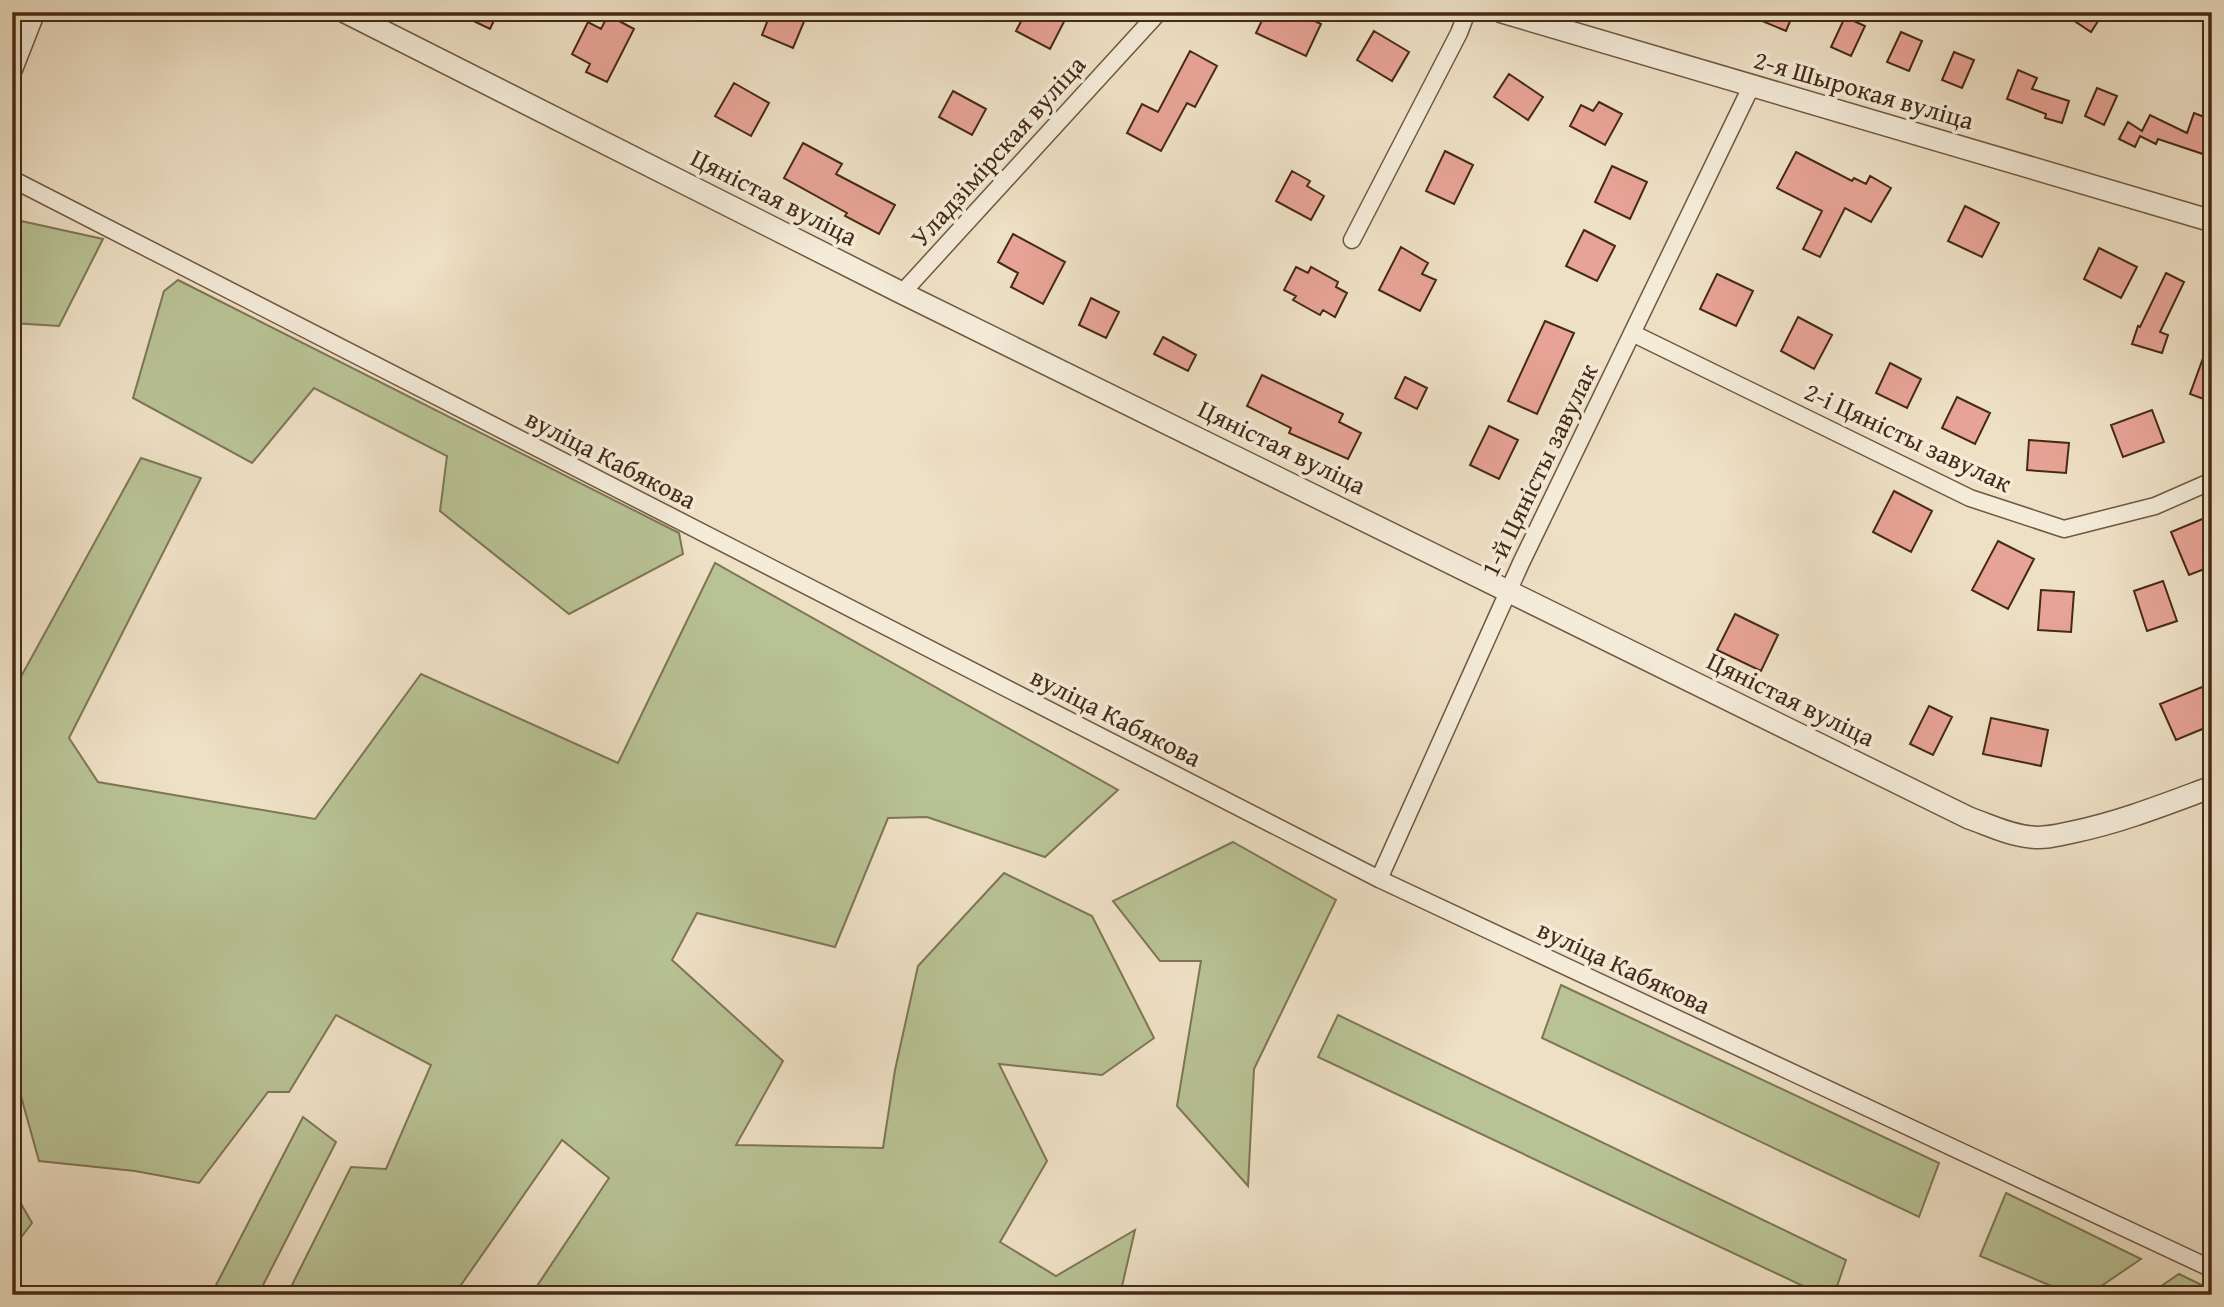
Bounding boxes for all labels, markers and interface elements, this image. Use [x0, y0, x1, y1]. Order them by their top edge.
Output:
street label: 2-я Шырокая вуліца [1750, 39, 1979, 140]
street label: Уладзімірская вуліца [901, 46, 1095, 255]
street label: Цяністая вуліца [684, 138, 865, 256]
street label: 1-й Цяністы завулак [1470, 356, 1607, 583]
street label: 2-і Цяністы завулак [1798, 371, 2019, 502]
street label: Цяністая вуліца [1192, 389, 1373, 504]
street label: вуліца Кабякова [519, 399, 704, 519]
street label: Цяністая вуліца [1701, 641, 1882, 756]
street label: вуліца Кабякова [1024, 657, 1209, 777]
street label: вуліца Кабякова [1531, 909, 1718, 1024]

